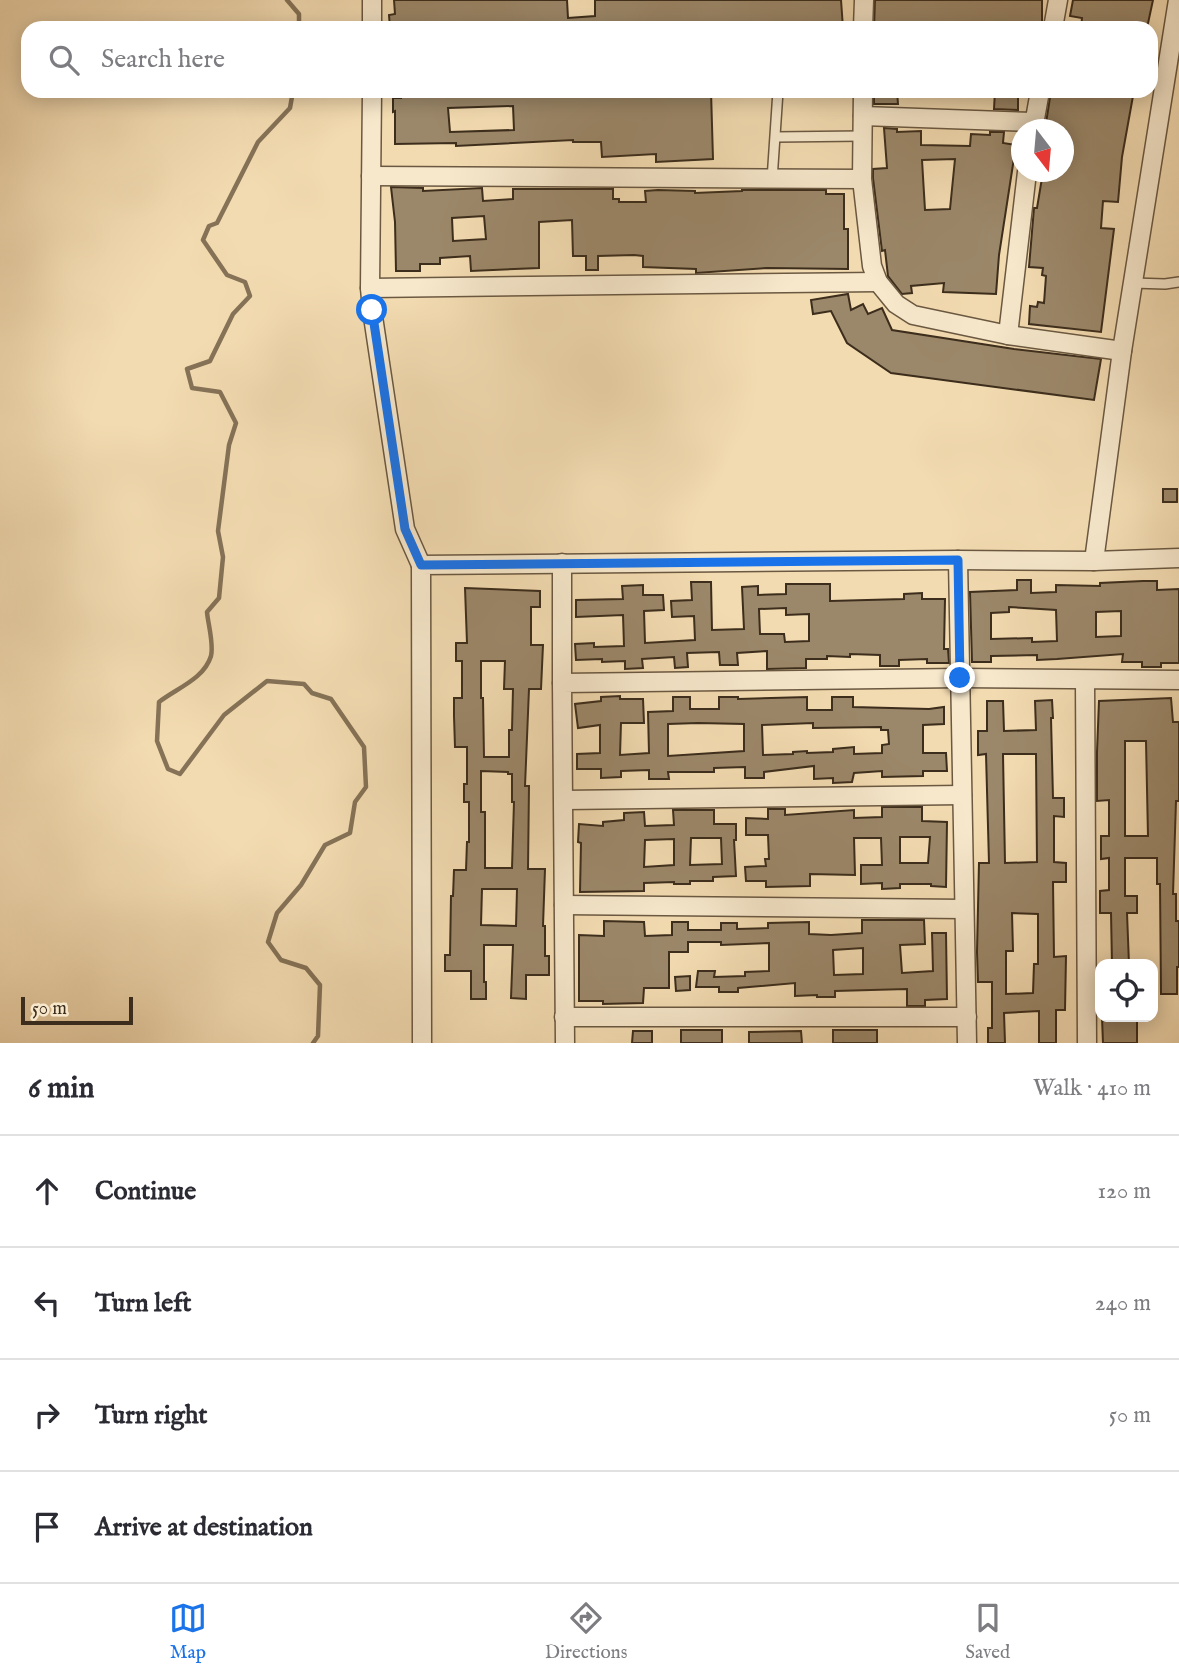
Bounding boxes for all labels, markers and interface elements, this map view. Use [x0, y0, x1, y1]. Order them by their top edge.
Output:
search box [21, 21, 1158, 98]
icon: search [45, 41, 83, 79]
text: Search here [101, 43, 225, 76]
north arrow [1011, 119, 1074, 182]
route start [356, 294, 387, 325]
route end [944, 662, 975, 693]
map controls [1095, 959, 1158, 1022]
button: locate [1095, 959, 1158, 1022]
scale bar [21, 994, 133, 1026]
text: 50 m [32, 997, 67, 1021]
text: 6 min [28, 1070, 94, 1108]
text: Walk · 410 m [1033, 1074, 1151, 1103]
icon: ahead [28, 1172, 66, 1210]
text: Continue [95, 1175, 196, 1208]
text: 120 m [1098, 1177, 1151, 1206]
icon: left [28, 1284, 66, 1322]
text: Turn left [95, 1287, 192, 1320]
text: 240 m [1095, 1289, 1151, 1318]
icon: right [28, 1396, 66, 1434]
text: Turn right [95, 1399, 208, 1432]
text: 50 m [1109, 1401, 1151, 1430]
icon: arrive [28, 1508, 66, 1546]
text: Arrive at destination [95, 1511, 313, 1544]
tab: Map [169, 1599, 207, 1665]
tab: Directions [545, 1599, 627, 1665]
tab: Saved [965, 1599, 1010, 1665]

